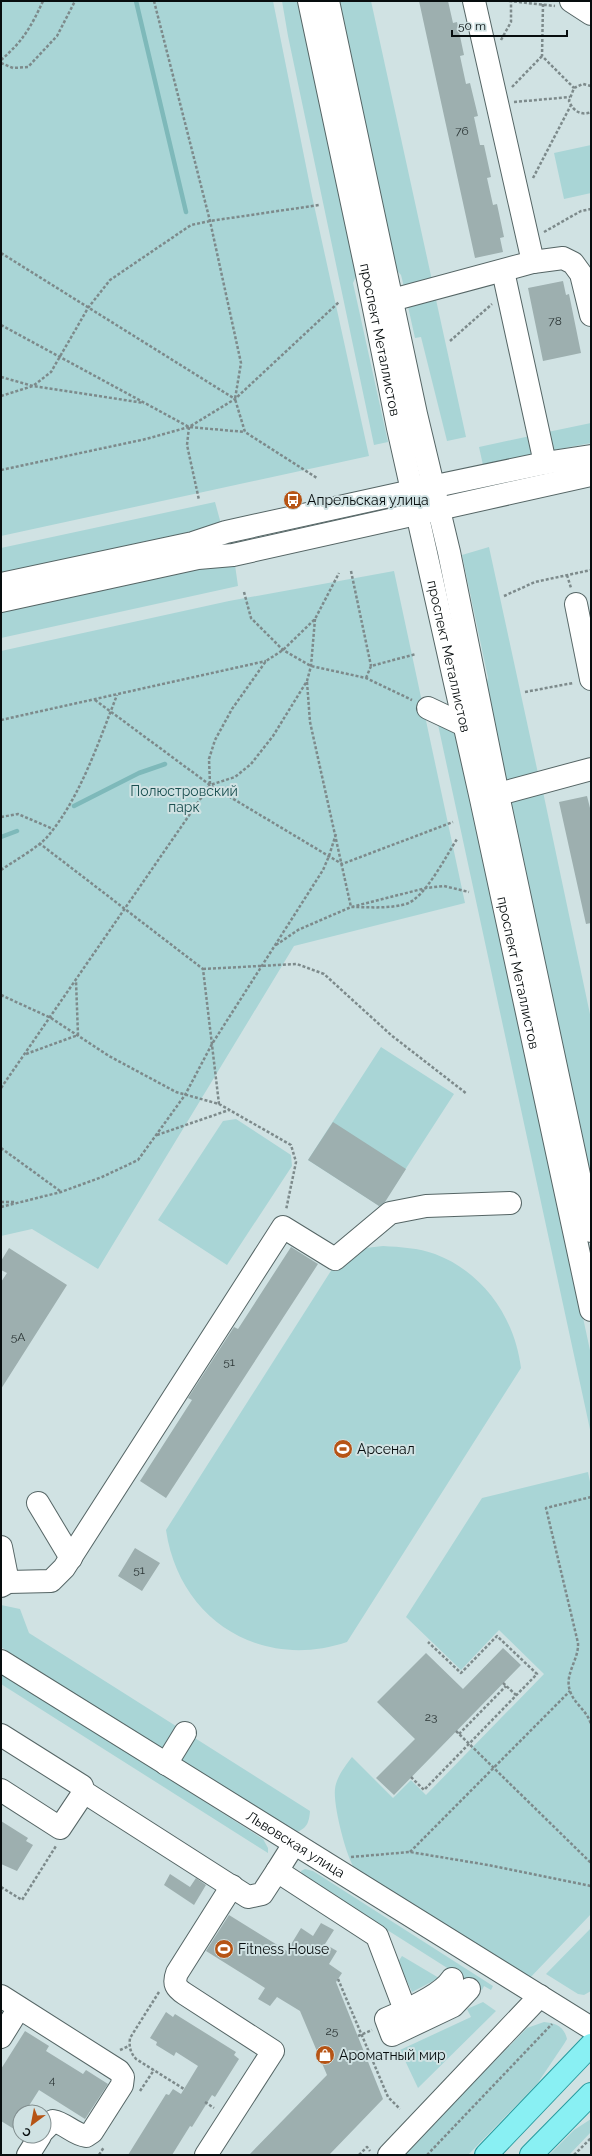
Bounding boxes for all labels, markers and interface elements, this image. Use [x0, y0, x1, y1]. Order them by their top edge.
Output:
scale bar [452, 12, 567, 38]
text: 50 m [458, 19, 486, 33]
house number: 76 [455, 124, 469, 138]
street label: проспект Металлистов [357, 262, 403, 417]
house number: 78 [548, 314, 562, 328]
bus stop icon: Апрельская улица [282, 489, 304, 511]
place label: Апрельская улица [307, 492, 429, 508]
street label: проспект Металлистов [424, 579, 474, 734]
park label: Полюстровский парк [130, 783, 238, 815]
street label: проспект Металлистов [494, 895, 543, 1050]
house number: 5А [11, 1330, 25, 1344]
house number: 51 [223, 1355, 235, 1369]
sports icon: Арсенал [332, 1438, 354, 1460]
place label: Арсенал [357, 1441, 415, 1457]
house number: 51 [133, 1563, 145, 1577]
house number: 23 [425, 1710, 437, 1724]
street label: Львовская улица [243, 1808, 348, 1881]
sports icon: Fitness House [213, 1938, 235, 1960]
place label: Fitness House [238, 1941, 329, 1957]
house number: 25 [326, 2024, 339, 2038]
shop icon: Ароматный мир [314, 2044, 336, 2066]
place label: Ароматный мир [339, 2047, 446, 2063]
house number: 4 [49, 2073, 56, 2087]
north arrow [12, 2104, 52, 2144]
text: С [20, 2124, 34, 2140]

